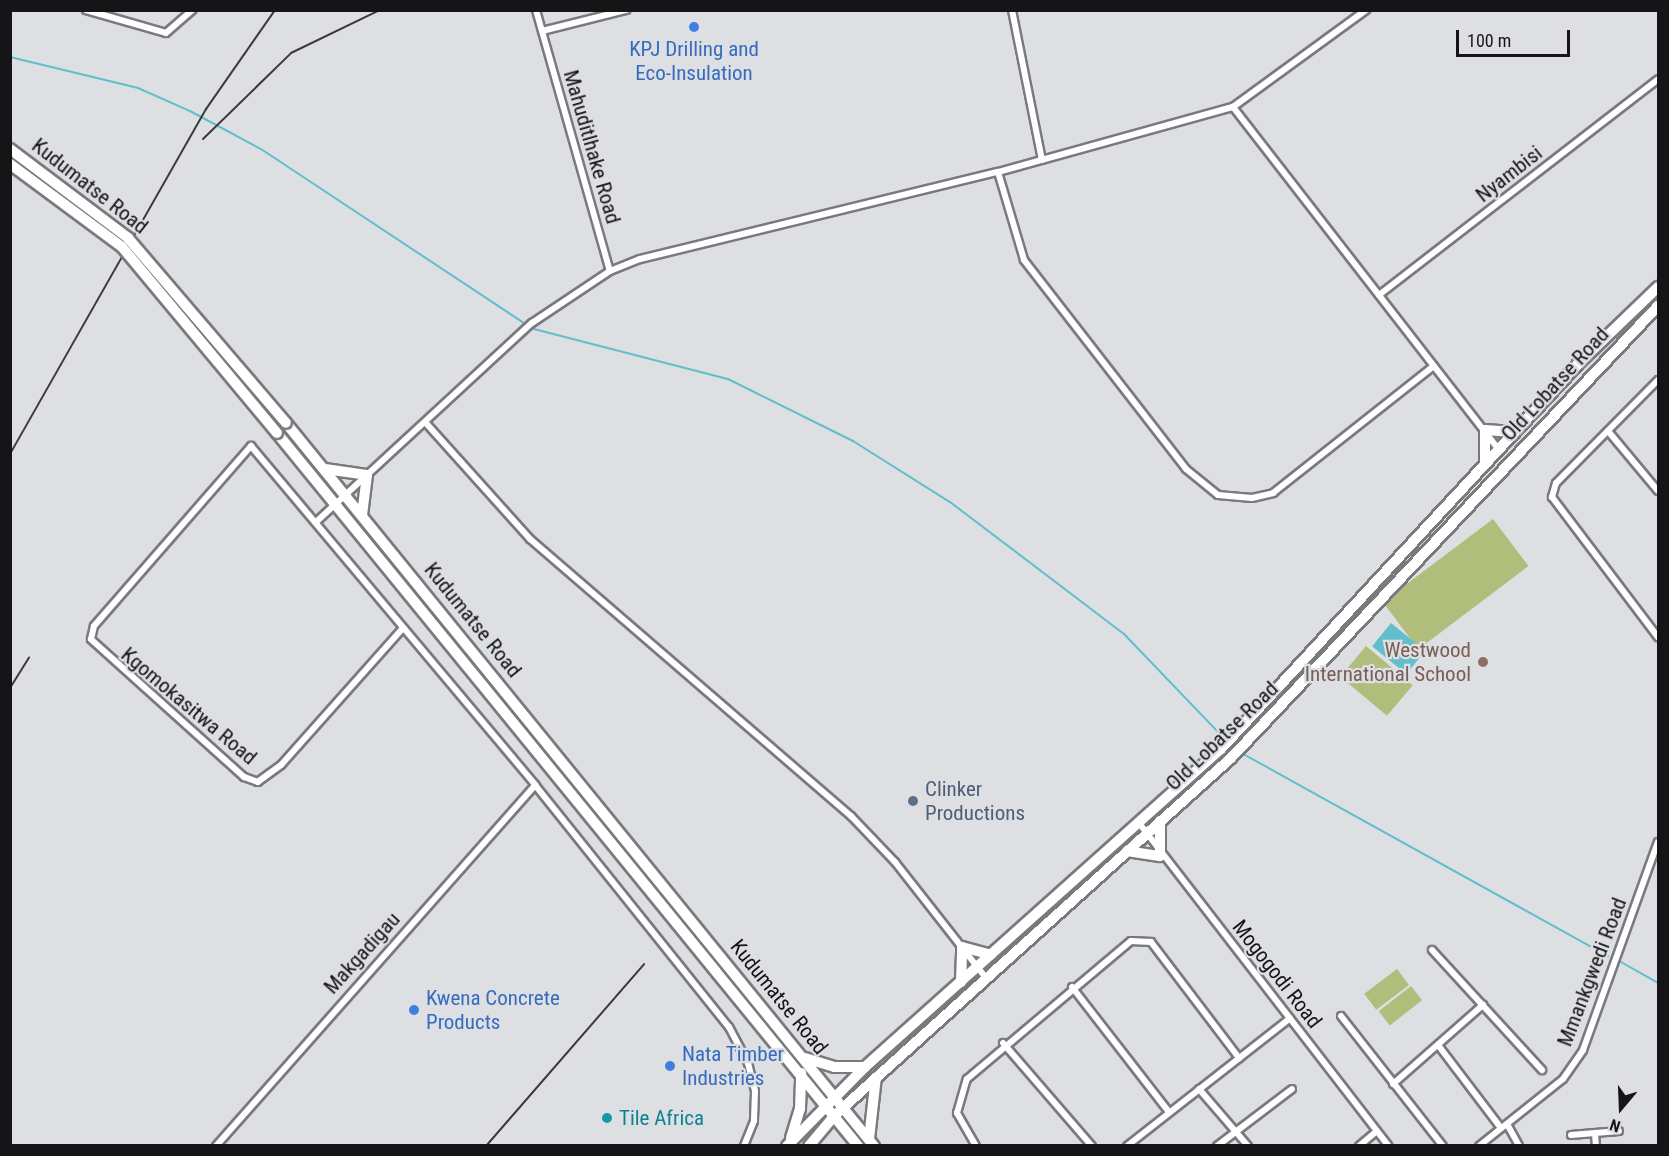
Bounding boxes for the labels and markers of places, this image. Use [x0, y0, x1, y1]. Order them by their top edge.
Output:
marker: KPJ Drilling and Eco-Insulation [687, 20, 701, 34]
place label: KPJ Drilling and Eco-Insulation [629, 36, 759, 86]
place label: Westwood International School [1305, 637, 1471, 687]
marker: Westwood International School [1476, 655, 1490, 669]
place label: Clinker Productions [925, 776, 1025, 826]
marker: Clinker Productions [906, 794, 920, 808]
place label: Kwena Concrete Products [426, 985, 560, 1035]
marker: Kwena Concrete Products [407, 1003, 421, 1017]
place label: Nata Timber Industries [682, 1041, 784, 1091]
marker: Nata Timber Industries [663, 1059, 677, 1073]
place label: Tile Africa [619, 1105, 704, 1131]
marker: Tile Africa [600, 1111, 614, 1125]

